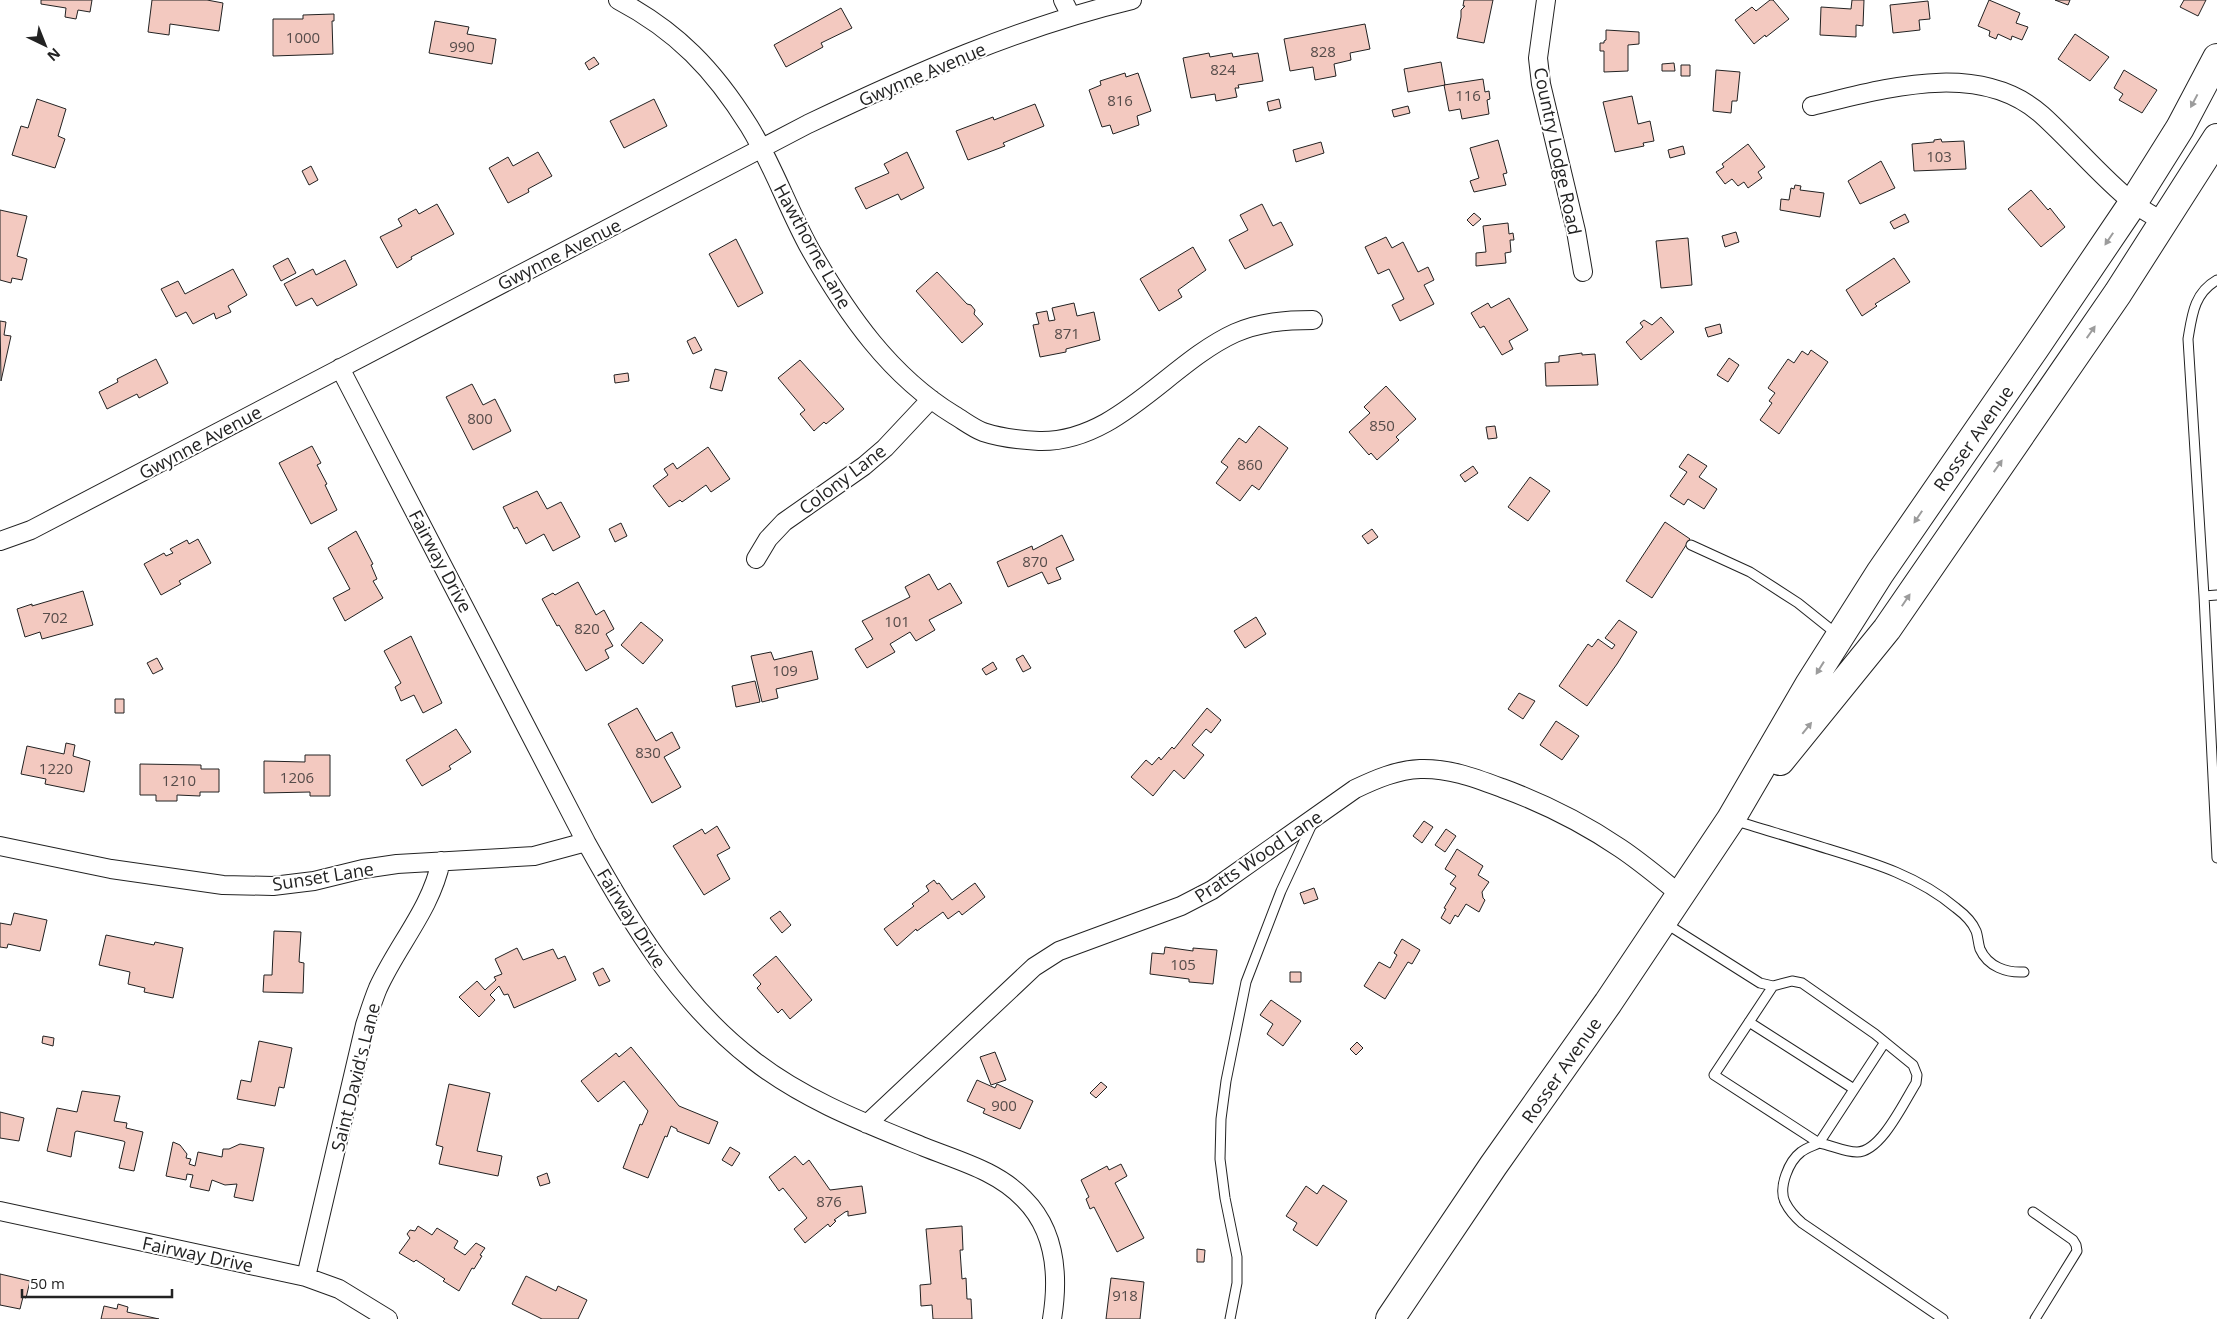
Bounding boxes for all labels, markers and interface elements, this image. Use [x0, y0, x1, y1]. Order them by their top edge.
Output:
north arrow [20, 20, 70, 70]
house number: 1000 [286, 27, 320, 47]
house number: 990 [449, 36, 475, 56]
street label: Gwynne Avenue [855, 36, 989, 112]
house number: 828 [1310, 41, 1336, 61]
text: N [44, 44, 65, 66]
house number: 824 [1210, 59, 1236, 79]
street label: Country Lodge Road [1529, 65, 1587, 237]
house number: 116 [1455, 85, 1481, 105]
house number: 816 [1107, 90, 1133, 110]
one-way arrow [2190, 93, 2198, 108]
house number: 103 [1926, 146, 1952, 166]
street label: Hawthorne Lane [769, 179, 857, 313]
street label: Gwynne Avenue [493, 213, 625, 295]
one-way arrow [2104, 232, 2114, 245]
house number: 871 [1054, 323, 1080, 343]
one-way arrow [2086, 326, 2096, 339]
street label: Rosser Avenue [1928, 380, 2018, 496]
street label: Gwynne Avenue [135, 400, 265, 484]
house number: 800 [467, 408, 493, 428]
house number: 850 [1369, 415, 1395, 435]
street label: Colony Lane [794, 438, 890, 520]
house number: 860 [1237, 454, 1263, 474]
one-way arrow [1993, 459, 2003, 473]
street label: Fairway Drive [404, 506, 478, 616]
one-way arrow [1913, 510, 1923, 524]
house number: 870 [1022, 551, 1048, 571]
one-way arrow [1901, 593, 1911, 607]
house number: 702 [42, 607, 68, 627]
house number: 101 [884, 611, 910, 631]
house number: 820 [574, 618, 600, 638]
house number: 109 [772, 660, 798, 680]
one-way arrow [1815, 662, 1825, 675]
one-way arrow [1801, 722, 1812, 735]
house number: 830 [635, 742, 661, 762]
house number: 1220 [39, 758, 73, 778]
house number: 1206 [280, 767, 314, 787]
house number: 1210 [162, 770, 196, 790]
street label: Pratts Wood Lane [1190, 804, 1326, 908]
street label: Sunset Lane [271, 856, 375, 896]
street label: Fairway Drive [592, 864, 672, 972]
house number: 105 [1170, 954, 1196, 974]
street label: Saint David's Lane [325, 1000, 385, 1154]
street label: Rosser Avenue [1516, 1012, 1606, 1128]
house number: 900 [991, 1095, 1017, 1115]
house number: 876 [816, 1191, 842, 1211]
street label: Fairway Drive [140, 1231, 256, 1277]
scale bar [22, 1266, 172, 1298]
text: 50 m [30, 1273, 65, 1293]
house number: 918 [1112, 1285, 1138, 1305]

